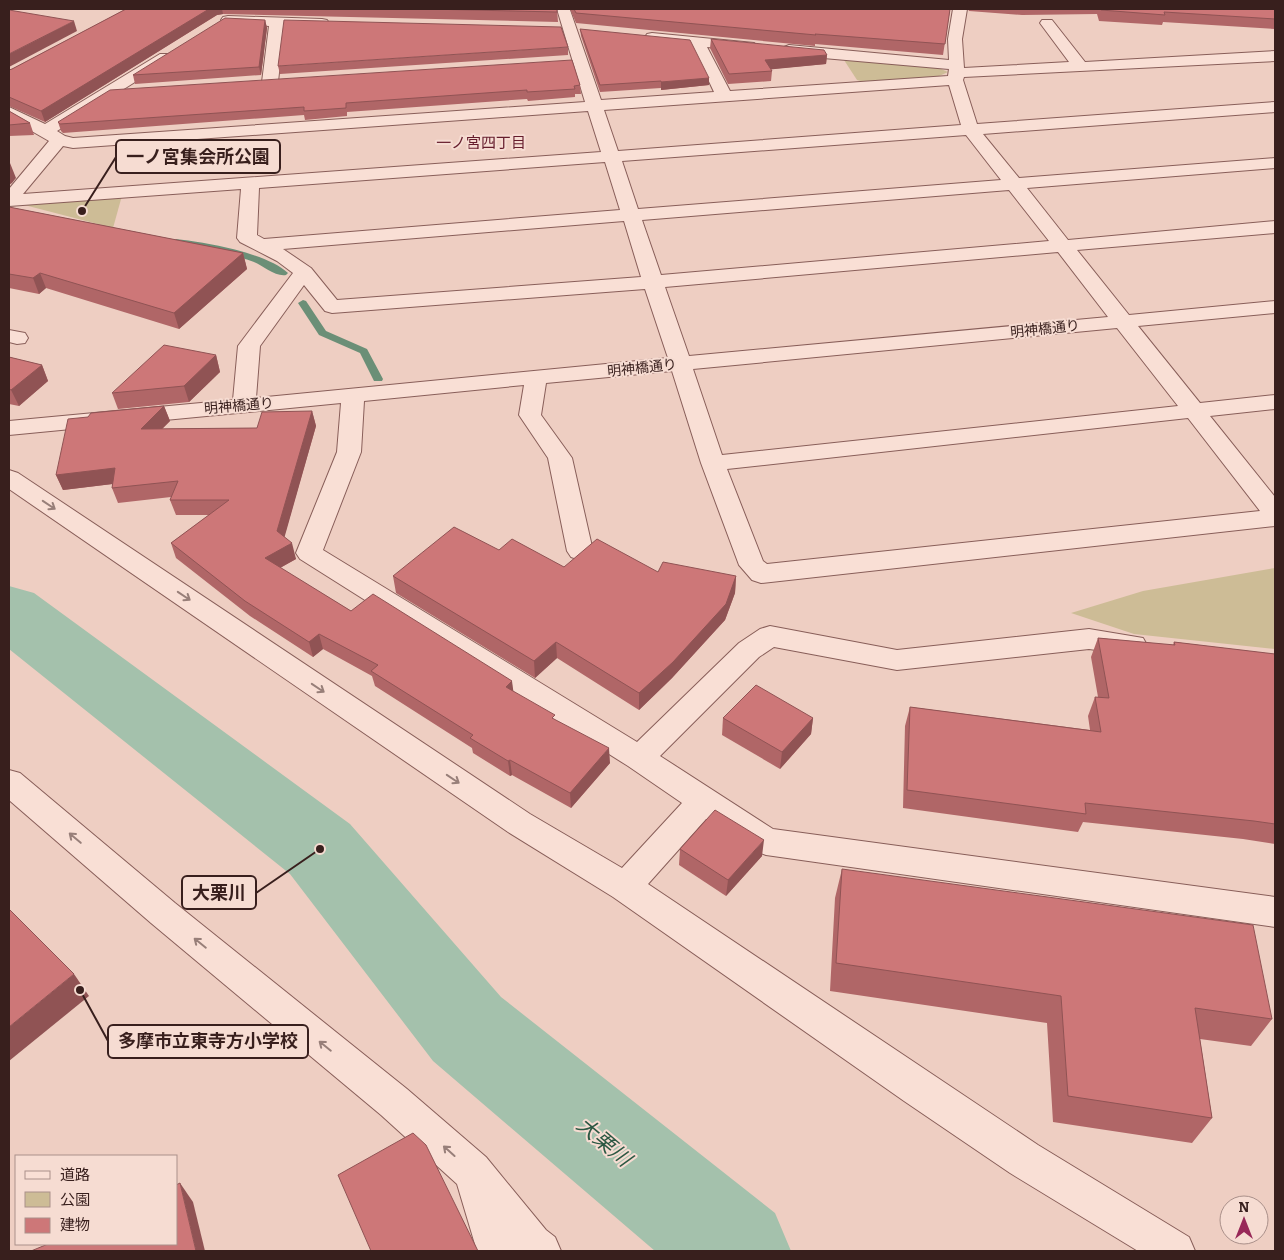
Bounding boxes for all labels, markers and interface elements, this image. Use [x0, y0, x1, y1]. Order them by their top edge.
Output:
district label: 一ノ宮四丁目 [436, 134, 526, 152]
callout: 一ノ宮集会所公園 [116, 140, 280, 173]
text: 一ノ宮集会所公園 [126, 146, 270, 168]
street label: 明神橋通り [1009, 317, 1081, 341]
street label: 明神橋通り [606, 356, 678, 380]
street label: 明神橋通り [203, 394, 275, 418]
one-way arrow [42, 500, 56, 511]
one-way arrow [176, 592, 190, 602]
one-way arrow [311, 683, 325, 693]
one-way arrow [446, 773, 460, 784]
one-way arrow [69, 833, 82, 844]
callout: 大栗川 [182, 876, 256, 909]
text: 大栗川 [192, 882, 246, 904]
one-way arrow [193, 937, 206, 948]
callout: 多摩市立東寺方小学校 [108, 1025, 308, 1058]
text: 多摩市立東寺方小学校 [118, 1030, 298, 1052]
one-way arrow [319, 1040, 332, 1051]
water label: 大栗川 [572, 1112, 638, 1173]
one-way arrow [443, 1145, 456, 1157]
legend [15, 1155, 178, 1245]
text: 道路 [60, 1166, 90, 1184]
text: 公園 [60, 1191, 90, 1209]
north arrow [1219, 1195, 1269, 1245]
text: N [1239, 1199, 1250, 1216]
text: 建物 [60, 1216, 90, 1234]

